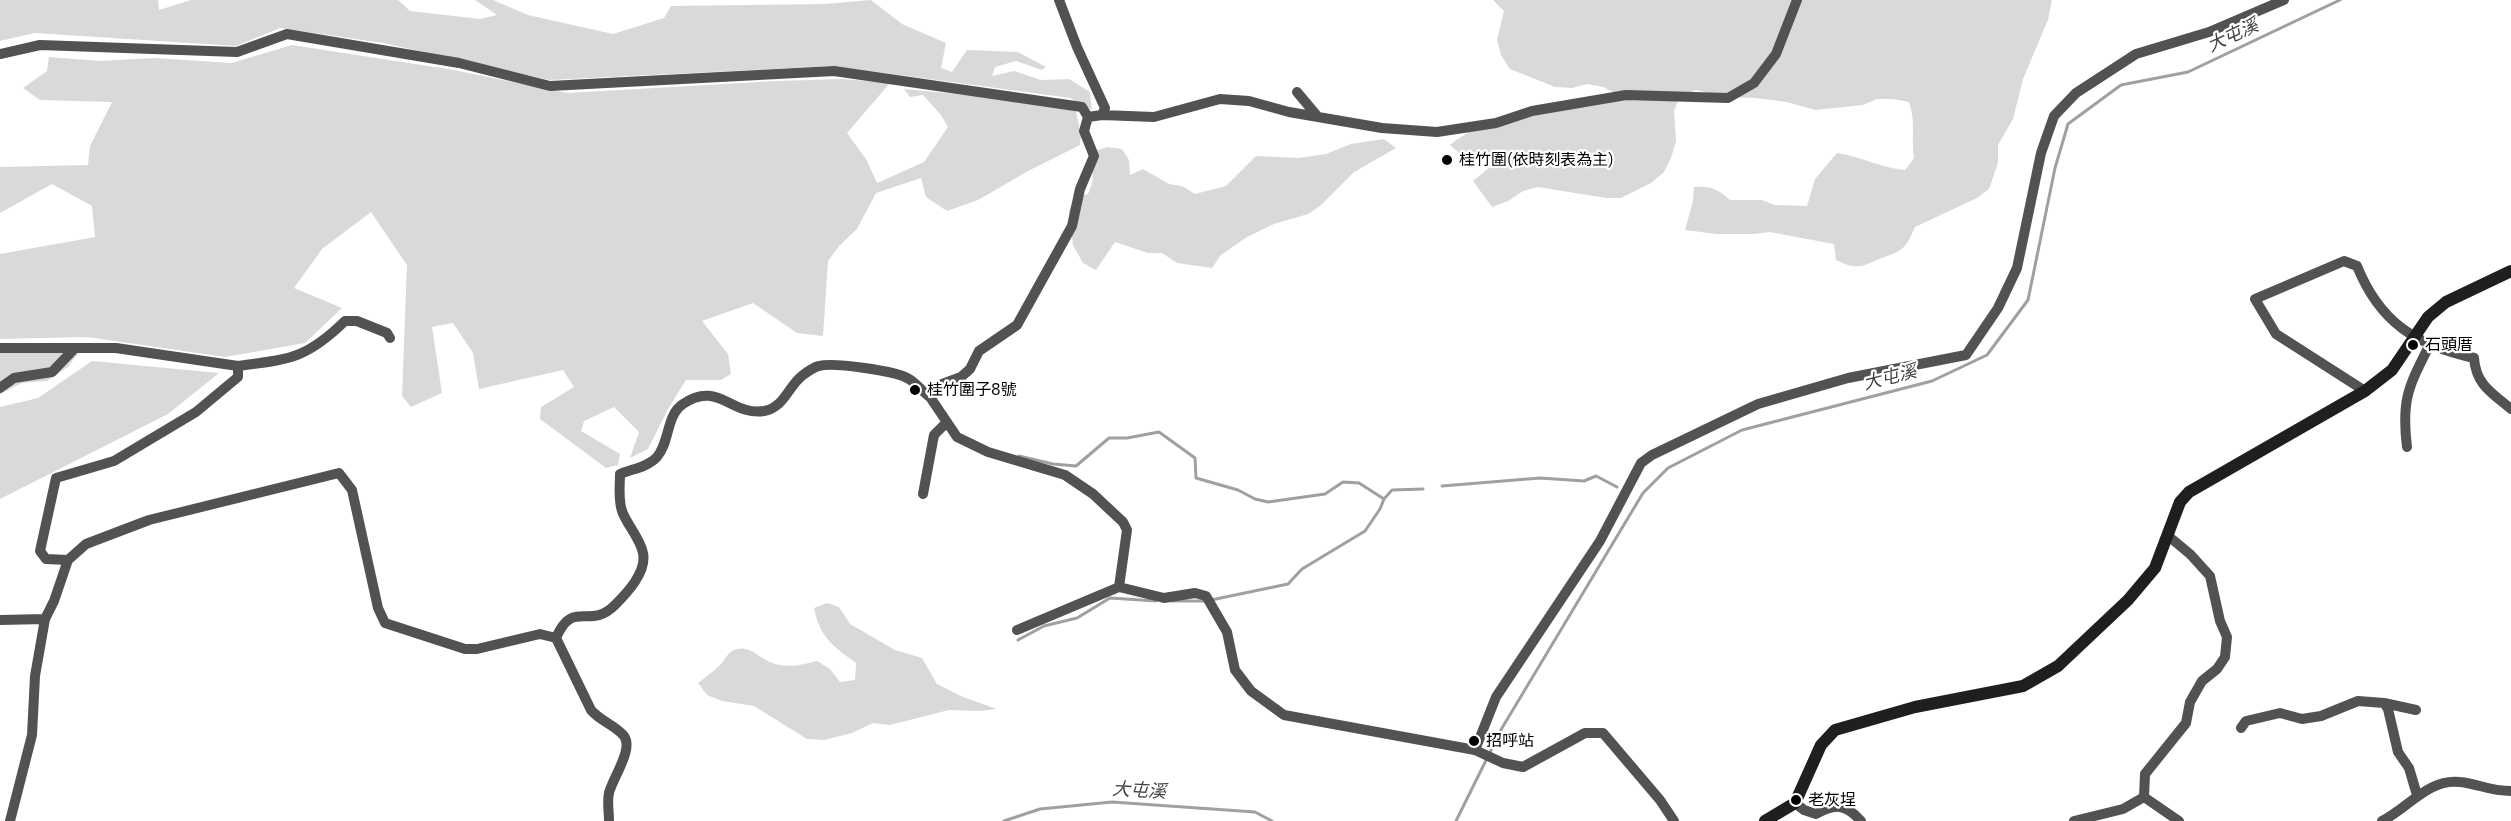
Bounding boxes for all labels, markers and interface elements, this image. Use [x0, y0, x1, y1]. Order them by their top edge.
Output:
water label: 大屯溪 [2204, 15, 2262, 57]
place label: 桂竹圍(依時刻表為主) [1459, 150, 1614, 170]
marker: 桂竹圍(依時刻表為主) [1440, 153, 1454, 167]
place label: 石頭厝 [2425, 335, 2473, 355]
marker: 石頭厝 [2406, 338, 2420, 352]
water label: 大屯溪 [1861, 361, 1919, 395]
place label: 桂竹圍子8號 [927, 380, 1017, 400]
marker: 桂竹圍子8號 [908, 383, 922, 397]
place label: 招呼站 [1486, 731, 1534, 751]
marker: 招呼站 [1467, 734, 1481, 748]
water label: 大屯溪 [1111, 779, 1167, 803]
place label: 老灰埕 [1808, 790, 1856, 810]
marker: 老灰埕 [1789, 793, 1803, 807]

